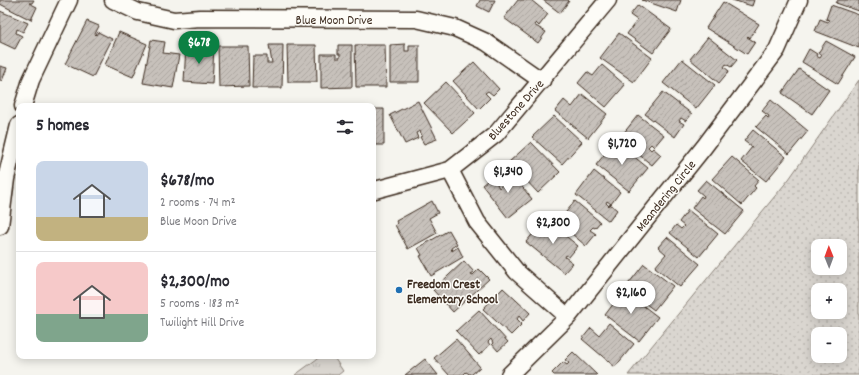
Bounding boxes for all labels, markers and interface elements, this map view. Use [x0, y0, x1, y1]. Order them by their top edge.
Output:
street label: Blue Moon Drive [296, 12, 373, 31]
pin: $678 [175, 31, 223, 65]
text: $678 [187, 34, 211, 53]
street label: Bluestone Drive [484, 76, 550, 145]
text: 5 homes [36, 115, 89, 139]
icon: filters [334, 116, 356, 138]
pin: $1,720 [589, 132, 655, 166]
text: $1,720 [607, 135, 637, 154]
street label: Meandering Circle [632, 157, 702, 236]
pin: $1,340 [475, 160, 541, 194]
text: $1,340 [493, 163, 523, 182]
text: $678/mo [160, 170, 214, 194]
icon: home [68, 177, 116, 225]
text: 2 rooms · 74 m² [160, 194, 235, 213]
pin: $2,300 [520, 211, 586, 245]
text: Blue Moon Drive [160, 213, 237, 232]
text: $2,300 [536, 214, 570, 233]
north arrow [811, 239, 847, 275]
map controls [811, 239, 847, 363]
text: $2,300/mo [160, 271, 229, 295]
place label: Freedom Crest Elementary School [407, 276, 499, 310]
icon: home [68, 278, 116, 326]
pin: $2,160 [598, 281, 664, 315]
button: + [811, 283, 847, 319]
text: $2,160 [615, 284, 647, 303]
marker: Freedom Crest Elementary School [394, 285, 404, 295]
text: 5 rooms · 183 m² [160, 295, 239, 314]
text: Twilight Hill Drive [160, 314, 244, 333]
button: − [811, 327, 847, 363]

